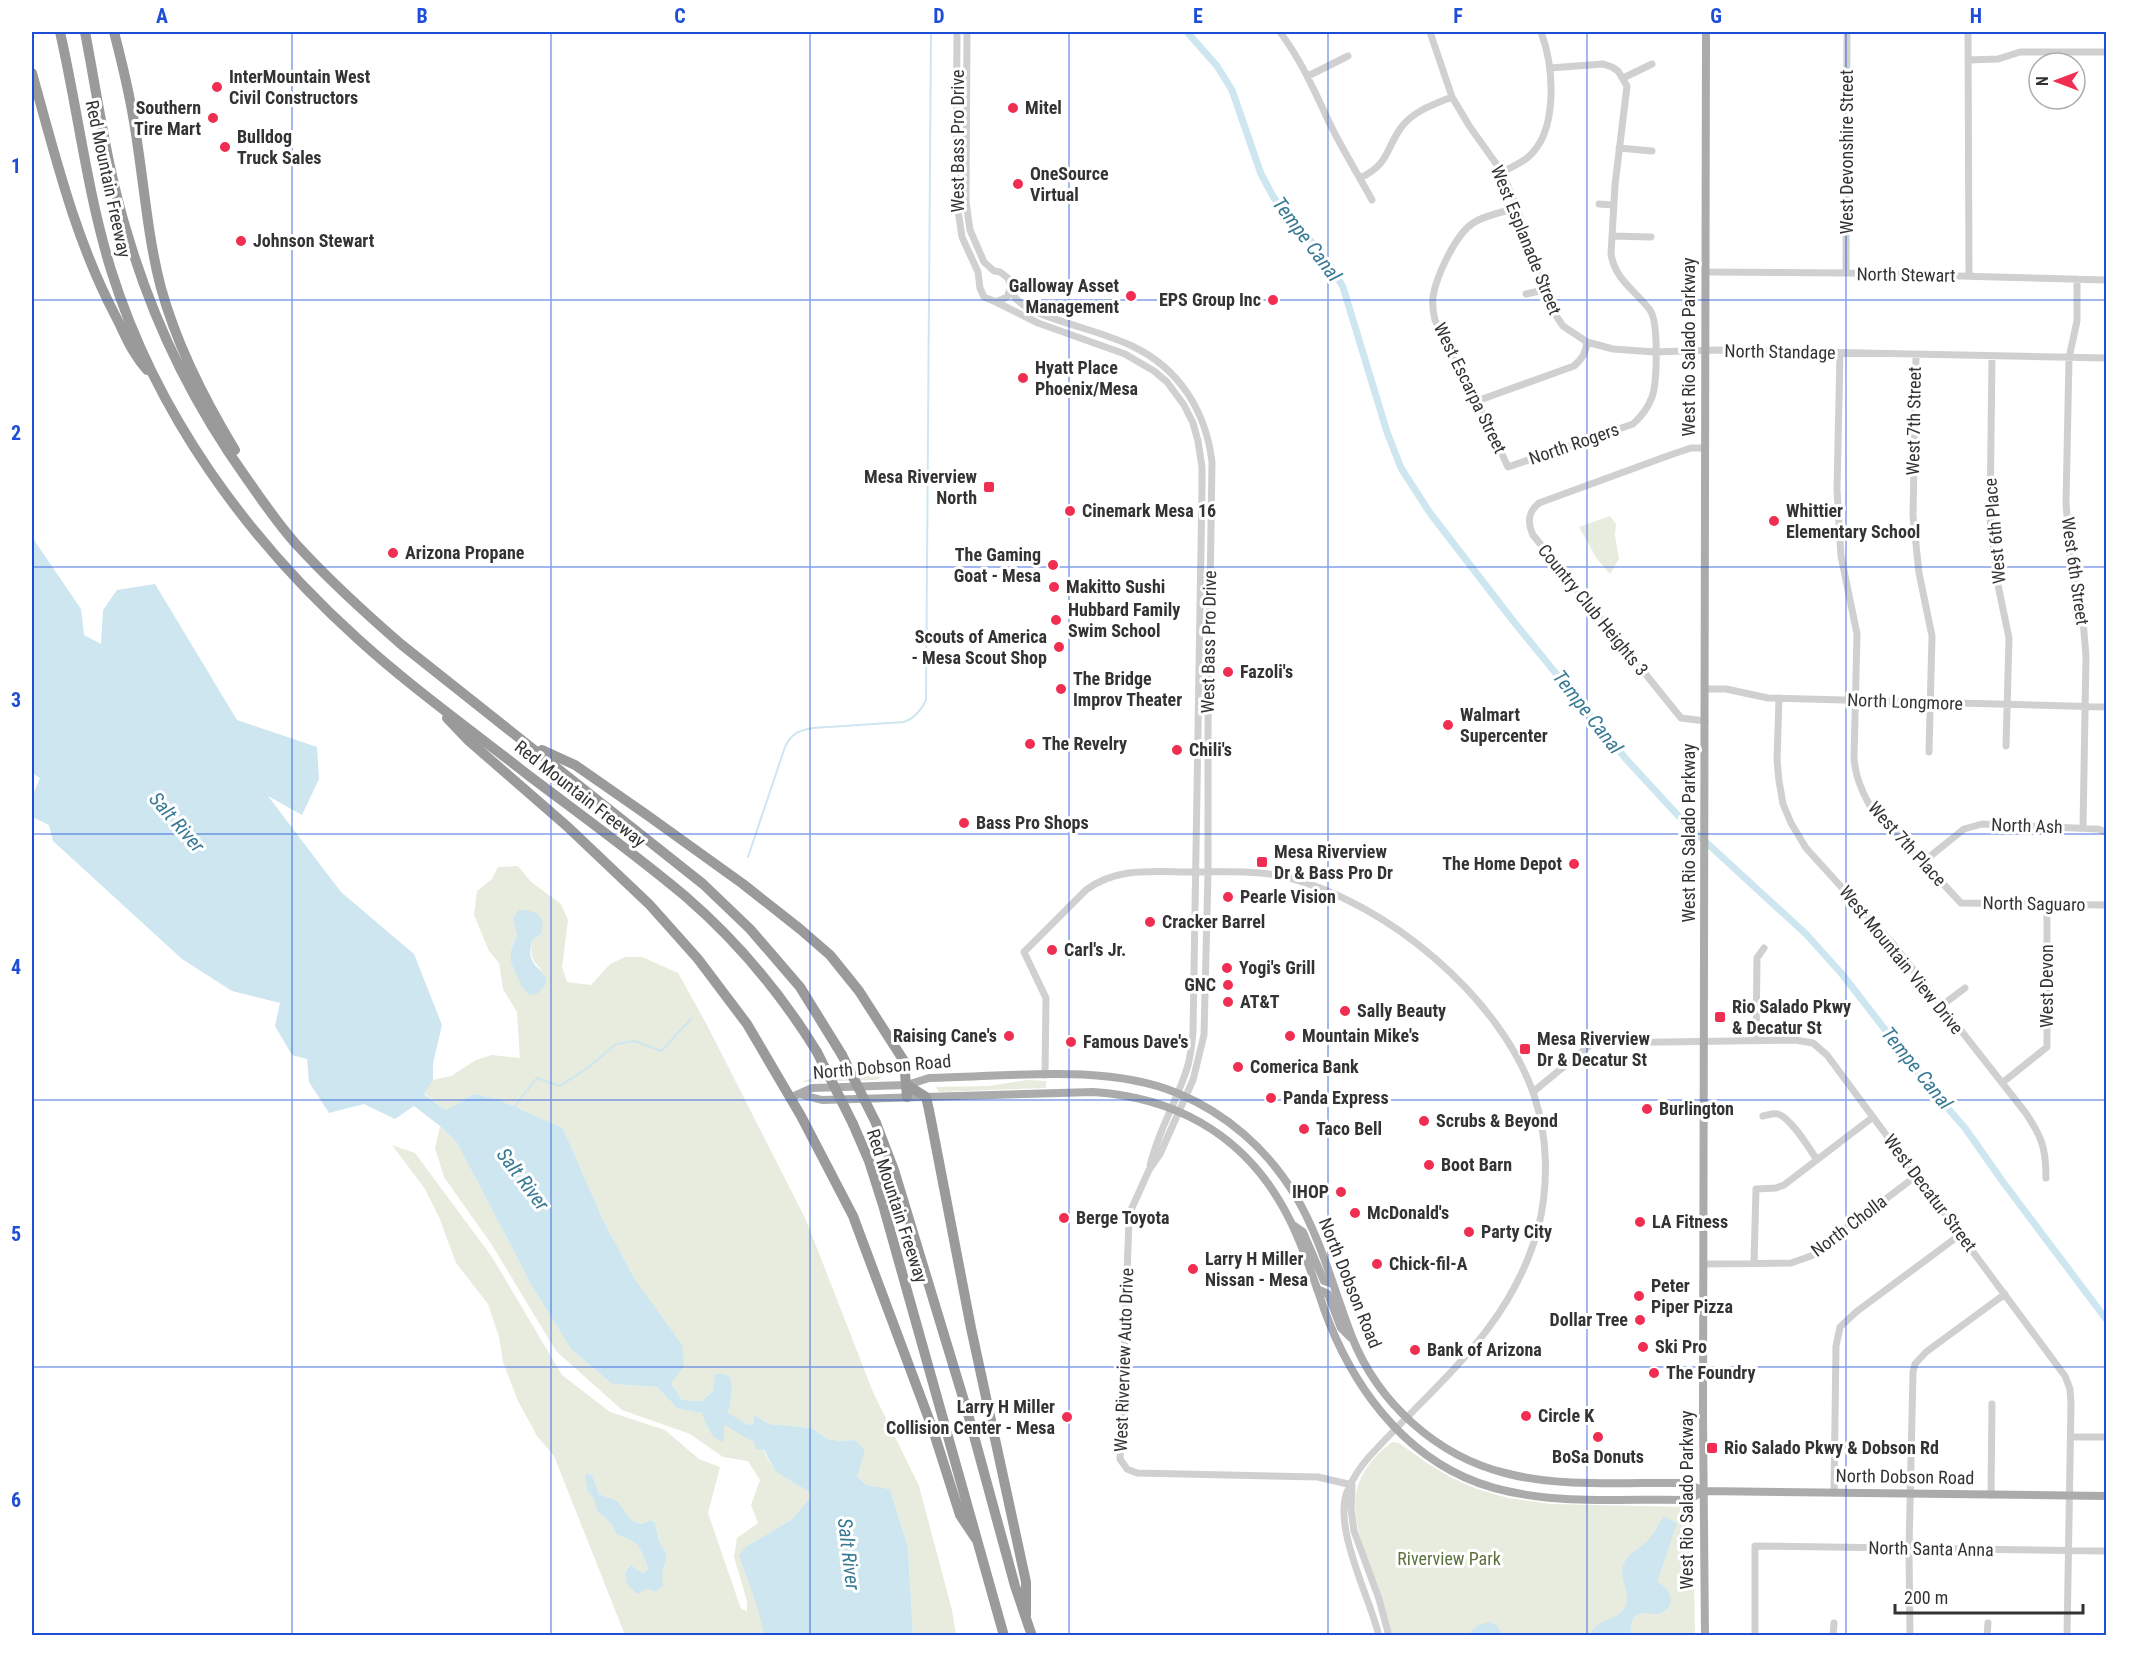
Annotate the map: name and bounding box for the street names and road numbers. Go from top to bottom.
street label: West Bass Pro Drive [947,70,968,212]
street label: West Devonshire Street [1836,70,1857,234]
street label: Red Mountain Freeway [82,98,136,260]
street label: West Esplanade Street [1487,162,1566,318]
street label: West Rio Salado Parkway [1678,257,1699,436]
street label: North Stewart [1856,263,1956,286]
street label: West Escarpa Street [1430,319,1511,457]
street label: North Standage [1724,340,1836,363]
street label: West 7th Street [1902,366,1925,476]
street label: North Rogers [1526,418,1622,469]
street label: West 6th Place [1979,477,2010,585]
street label: West 6th Street [2058,516,2093,626]
street label: Country Club Heights 3 [1534,540,1653,680]
street label: West Bass Pro Drive [1197,570,1220,714]
street label: North Longmore [1847,689,1963,714]
street label: Red Mountain Freeway [511,736,650,852]
street label: West Rio Salado Parkway [1678,743,1699,922]
street label: West 7th Place [1864,797,1951,890]
street label: North Ash [1991,814,2063,837]
street label: West Mountain View Drive [1835,881,1968,1038]
street label: North Saguaro [1982,892,2086,915]
street label: West Devon [2036,944,2057,1028]
street label: North Dobson Road [812,1050,952,1083]
street label: Red Mountain Freeway [863,1126,932,1286]
street label: West Decatur Street [1880,1130,1981,1255]
street label: North Cholla [1807,1190,1891,1261]
street label: North Dobson Road [1315,1215,1386,1351]
street label: West Riverview Auto Drive [1110,1268,1137,1452]
street label: West Rio Salado Parkway [1676,1410,1697,1589]
street label: North Dobson Road [1835,1465,1975,1488]
street label: North Santa Anna [1868,1537,1994,1560]

